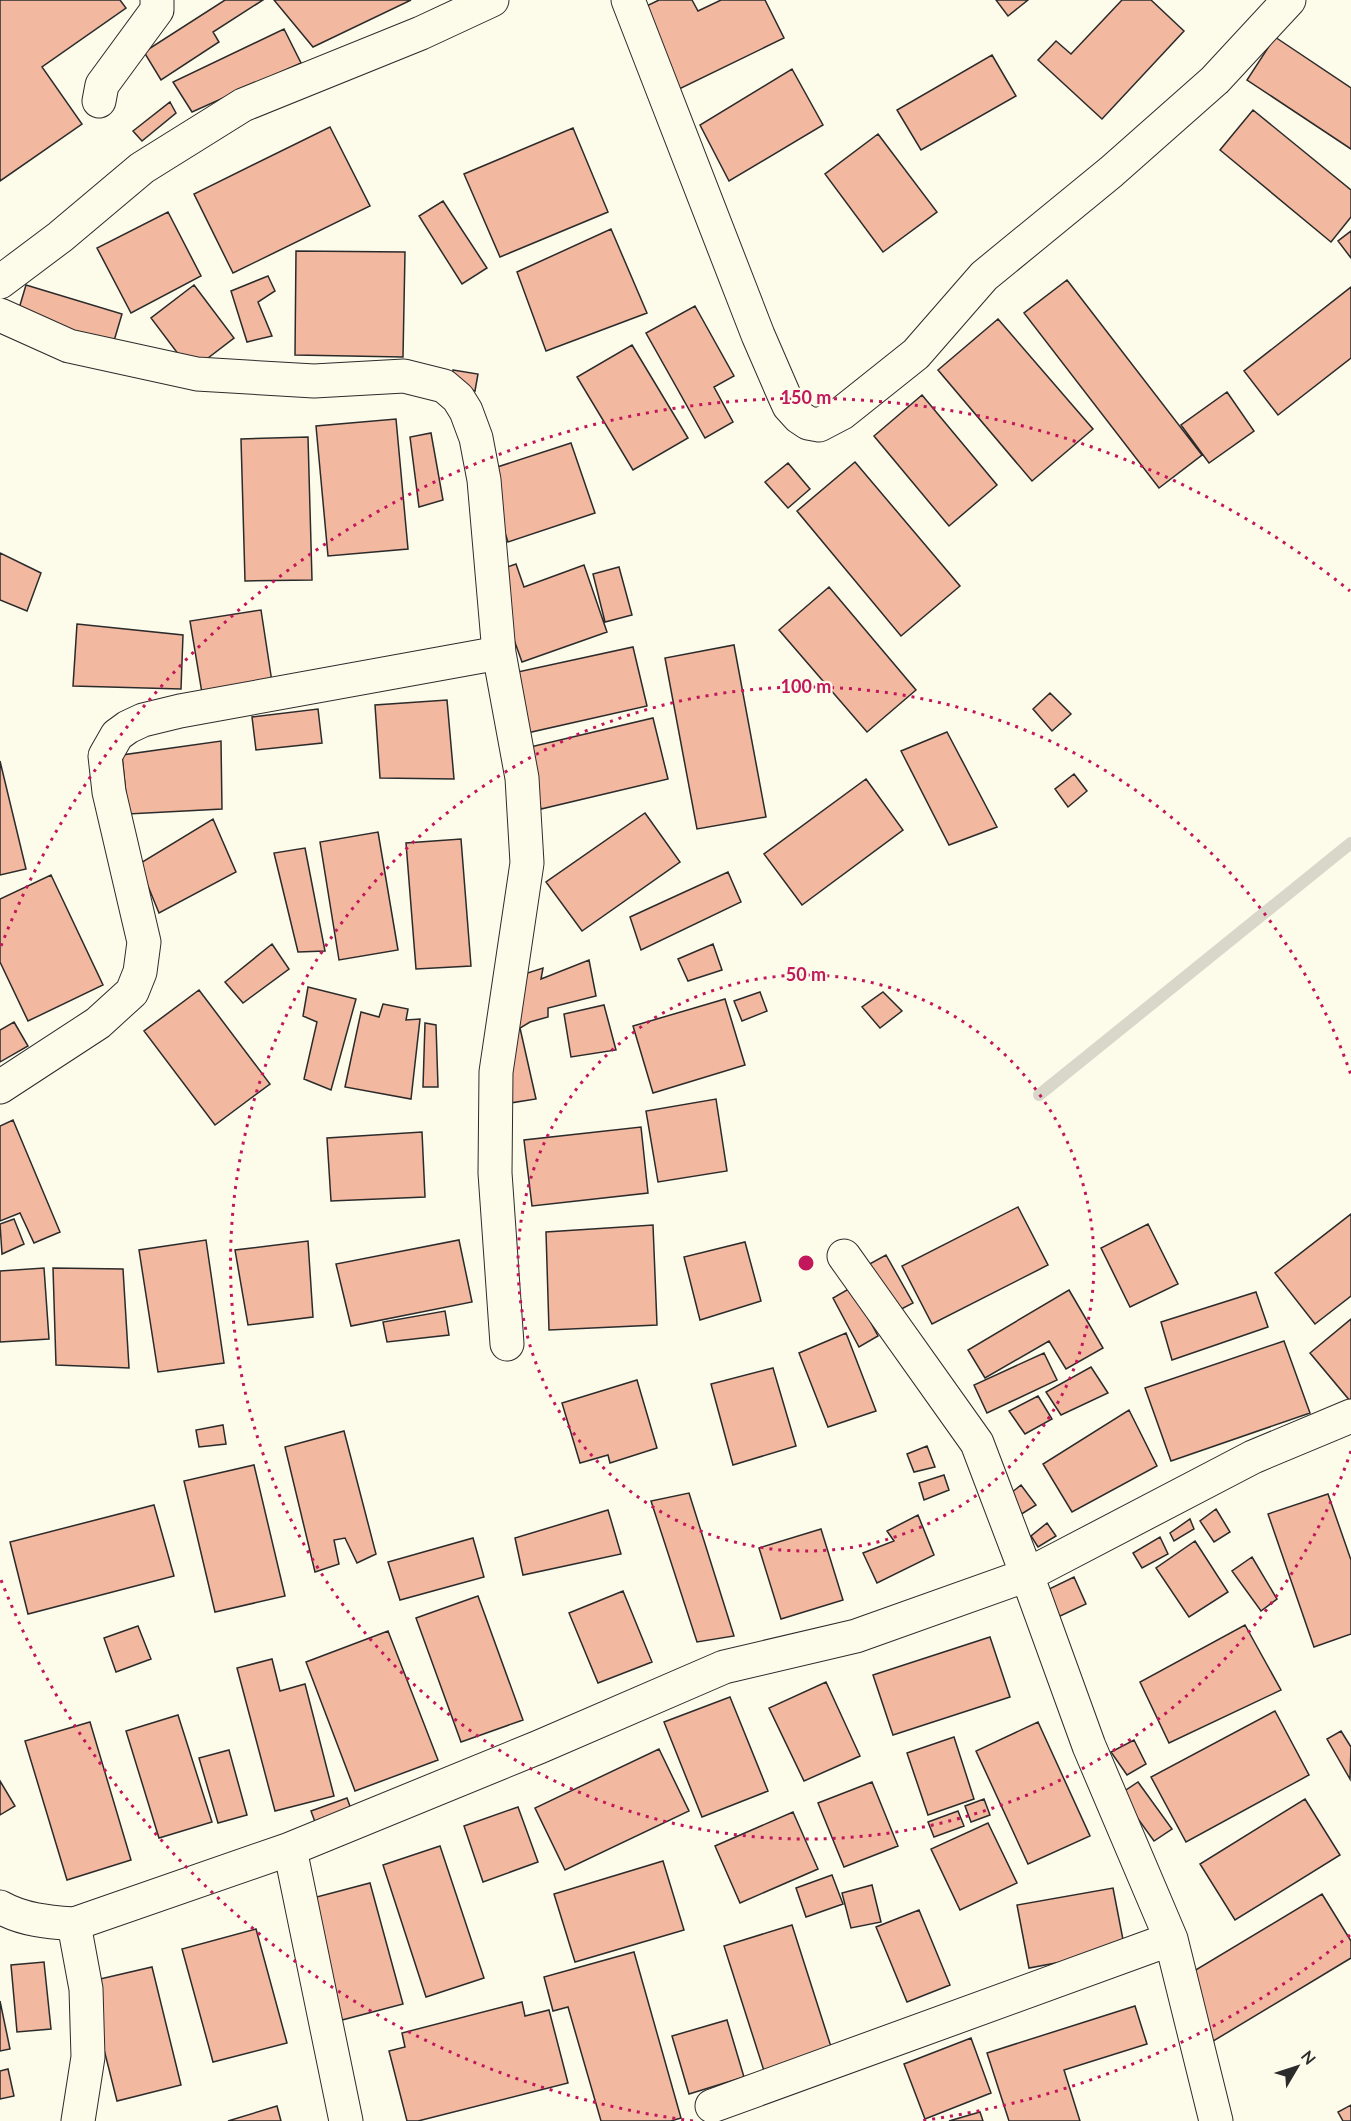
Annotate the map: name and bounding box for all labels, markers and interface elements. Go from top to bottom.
text: 150 m [781,386,831,408]
text: 100 m [781,675,831,697]
text: 50 m [786,963,826,985]
centre of rings [796,1253,816,1273]
north arrow [1267,2037,1327,2097]
text: N [1298,2046,1320,2068]

